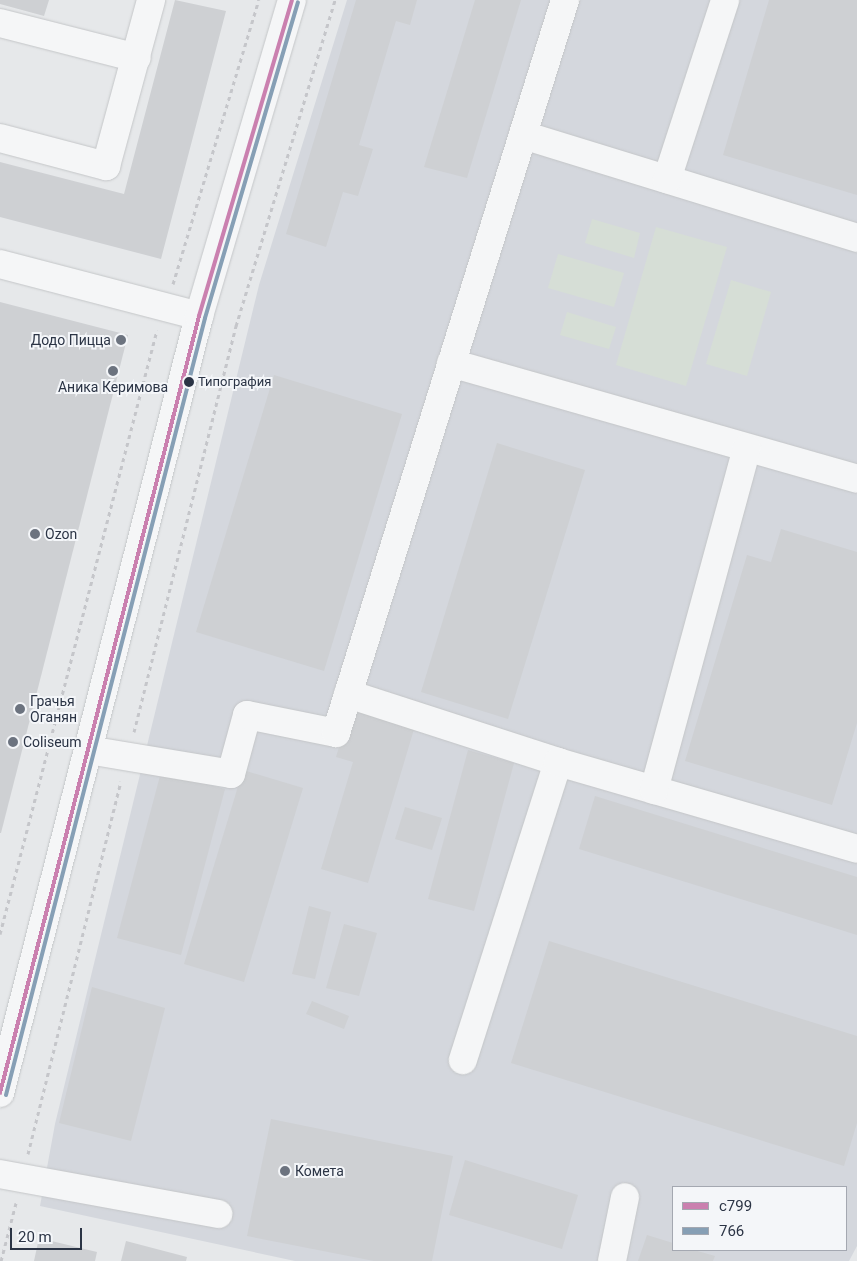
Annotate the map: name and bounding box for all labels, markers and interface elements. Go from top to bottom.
place label: Додо Пицца [31,332,111,348]
marker: Додо Пицца [115,334,127,346]
marker: Аника Керимова [107,365,119,377]
place label: Типография [198,374,271,390]
marker: Типография [184,377,194,387]
place label: Аника Керимова [58,379,168,395]
place label: Ozon [45,526,77,542]
marker: Ozon [29,528,41,540]
place label: Грачья Оганян [30,693,77,726]
marker: Грачья Оганян [14,703,26,715]
place label: Coliseum [23,734,82,750]
marker: Coliseum [7,736,19,748]
place label: Комета [295,1163,344,1179]
marker: Комета [279,1165,291,1177]
legend [672,1186,847,1251]
text: с799 [719,1197,752,1215]
scale bar [12,1218,85,1250]
text: 766 [719,1222,744,1240]
text: 20 m [18,1228,52,1246]

